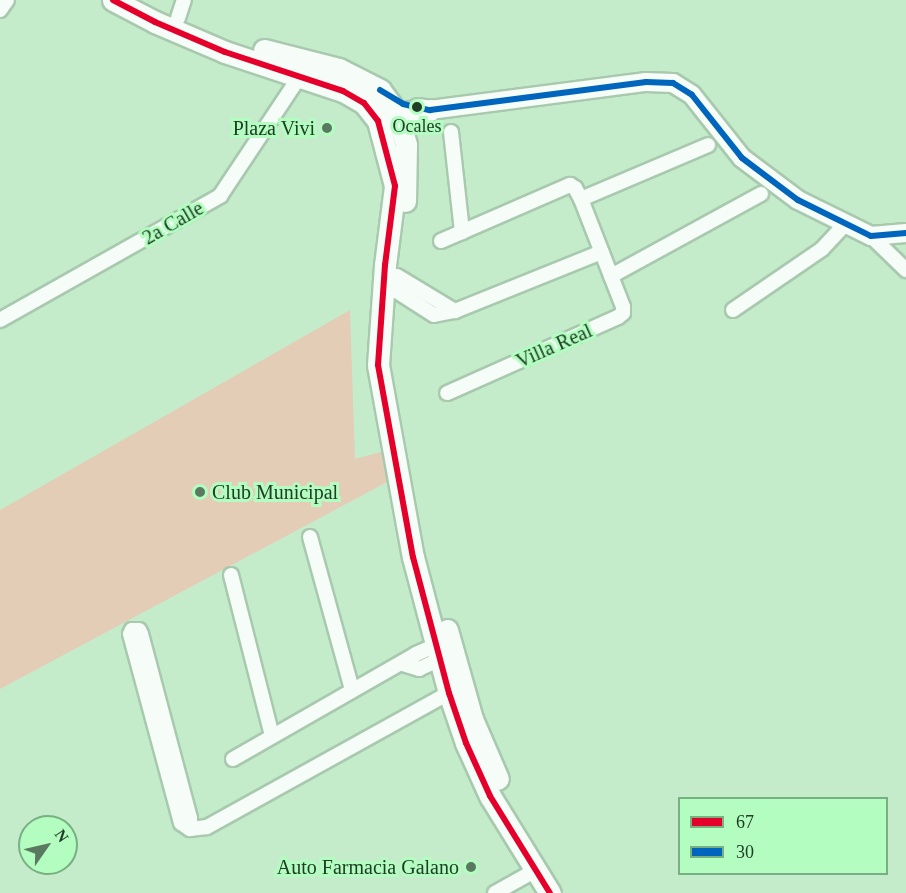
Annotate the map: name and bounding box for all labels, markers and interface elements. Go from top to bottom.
marker: Ocales [411,101,423,113]
place label: Ocales [393,115,441,137]
place label: Plaza Vivi [232,116,315,140]
marker: Plaza Vivi [320,121,334,135]
street label: 2a Calle [138,196,208,250]
street label: Villa Real [512,319,596,373]
place label: Club Municipal [212,480,338,504]
marker: Club Municipal [193,485,207,499]
legend [678,797,888,875]
text: 67 [736,812,754,832]
north arrow [18,815,78,875]
text: N [51,826,72,845]
text: 30 [736,842,754,862]
place label: Auto Farmacia Galano [277,855,459,879]
marker: Auto Farmacia Galano [464,860,478,874]

